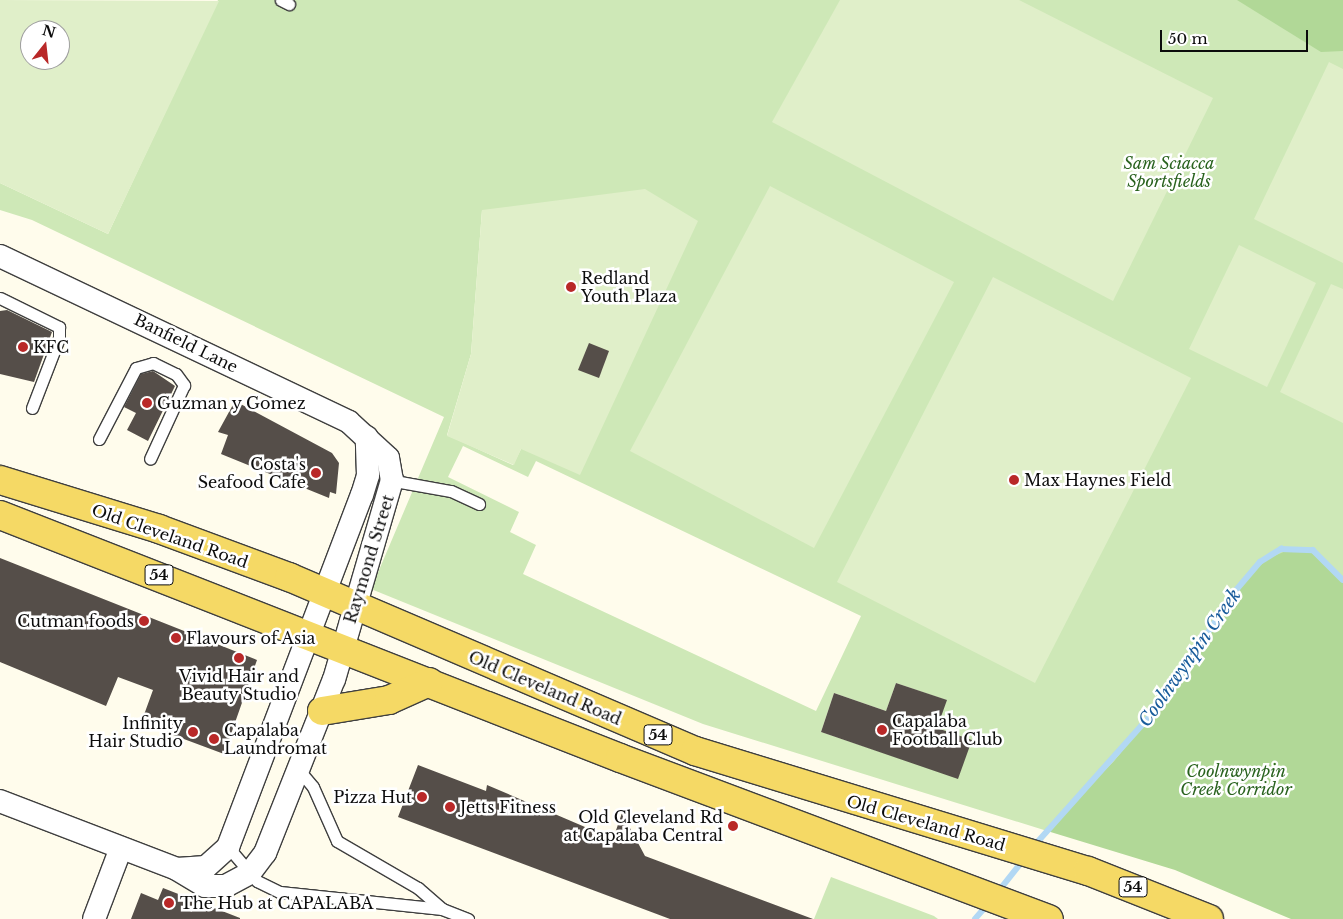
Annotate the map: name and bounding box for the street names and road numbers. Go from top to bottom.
street label: Banfield Lane [131,310,241,376]
street label: Raymond Street [340,492,398,626]
street label: Old Cleveland Road [89,500,251,572]
road number: 54 [144,562,174,588]
street label: Old Cleveland Road [466,647,624,729]
road number: 54 [643,722,673,748]
street label: Old Cleveland Road [844,791,1008,855]
road number: 54 [1118,874,1148,900]

